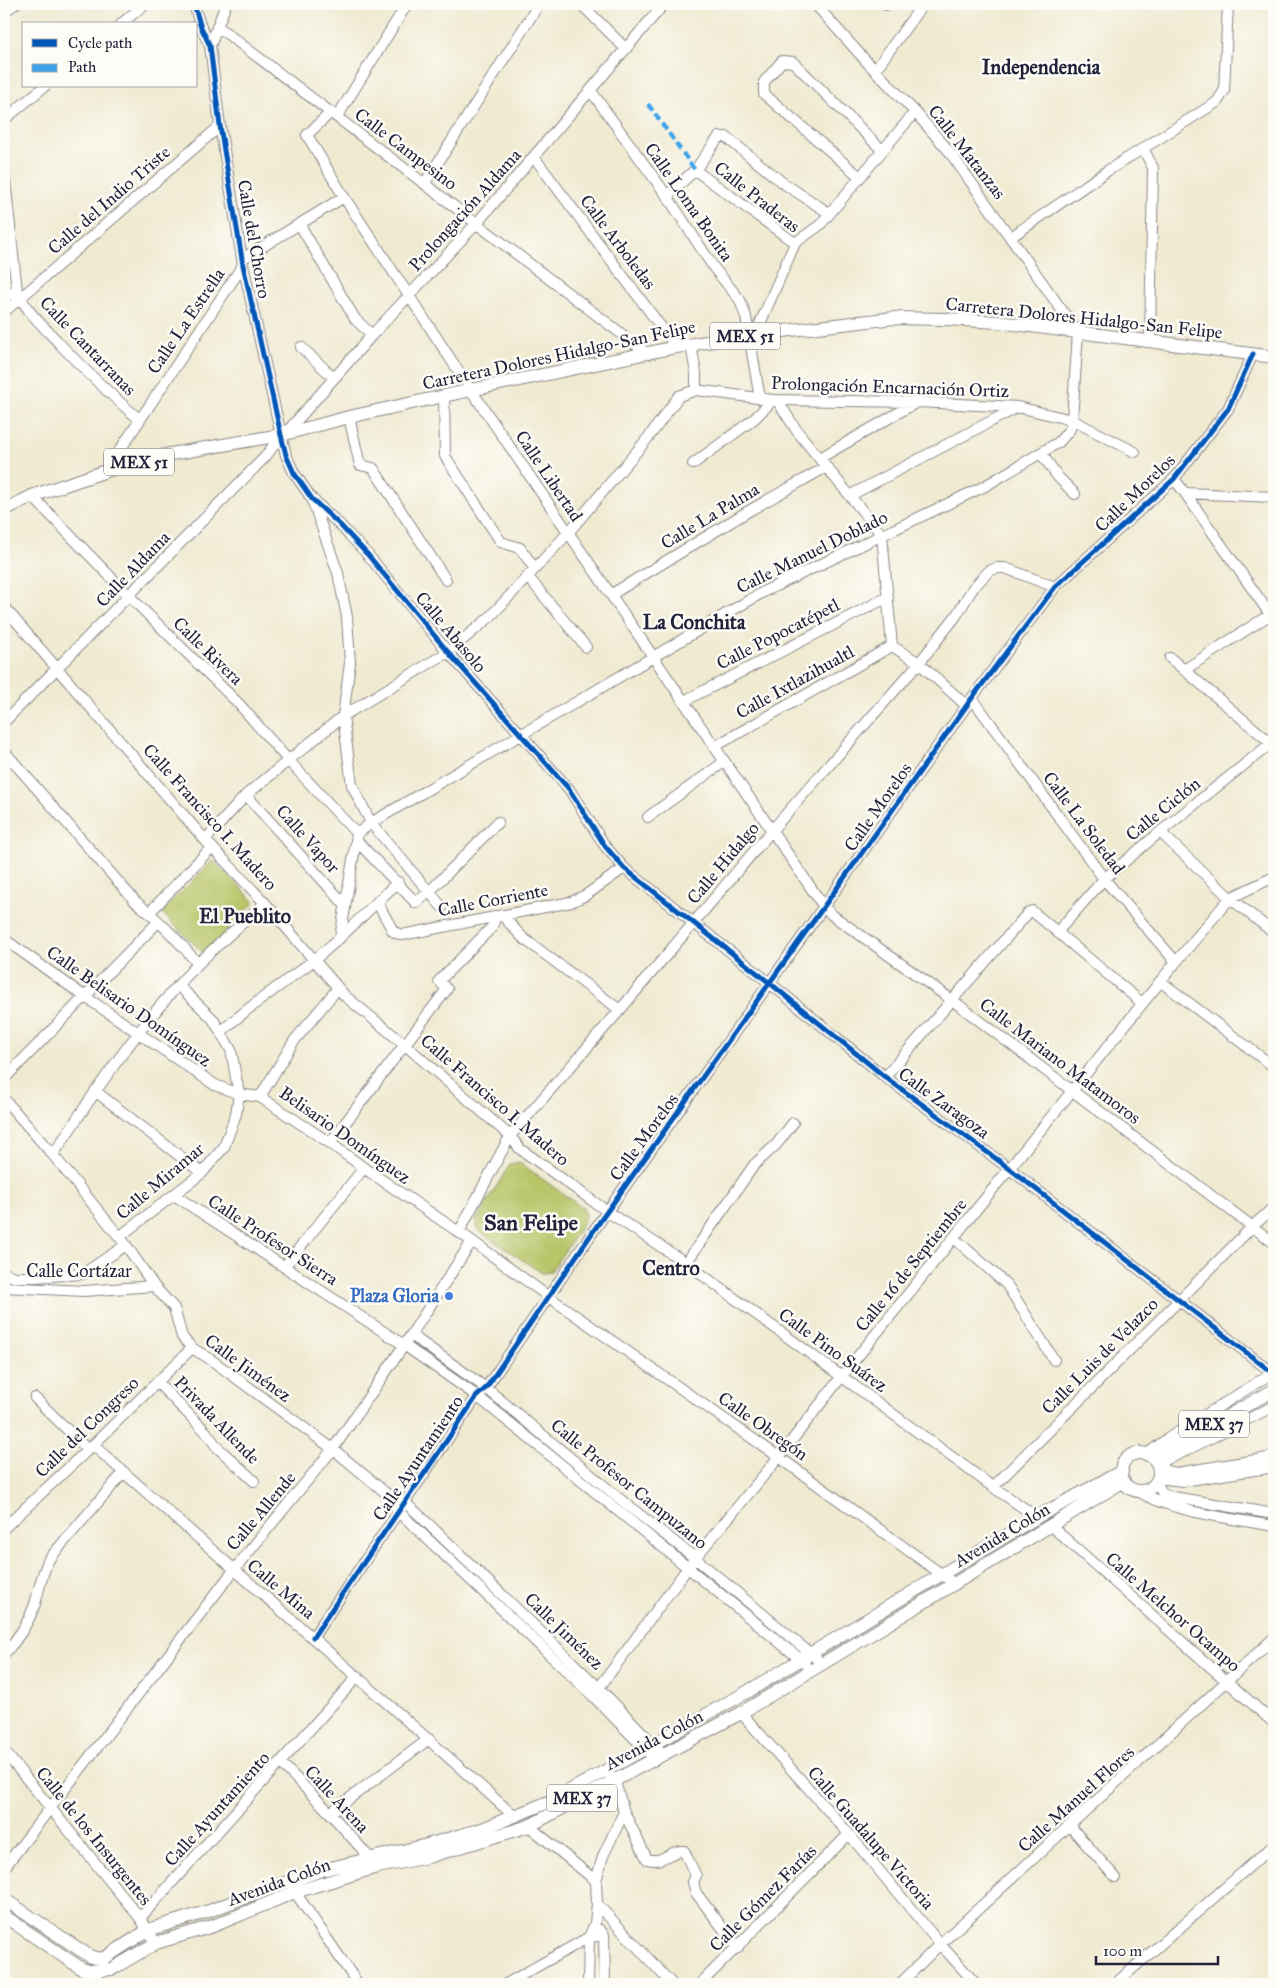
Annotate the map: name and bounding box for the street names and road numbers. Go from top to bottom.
street label: Calle Matanzas [923,101,1011,203]
street label: Calle Campesino [350,103,462,195]
street label: Calle Loma Bonita [640,138,738,266]
street label: Calle del Indio Triste [43,141,175,259]
street label: Prolongación Aldama [404,144,527,276]
street label: Calle Praderas [710,157,804,237]
street label: Calle del Chorro [233,178,275,300]
street label: Calle Arboledas [575,190,661,294]
street label: Calle La Estrella [142,264,230,378]
street label: Calle Cantarranas [35,292,141,400]
street label: Carretera Dolores Hidalgo-San Felipe [944,293,1224,344]
street label: Carretera Dolores Hidalgo-San Felipe [421,315,698,396]
road number: MEX 51 [710,322,780,350]
street label: Prolongación Encarnación Ortiz [770,372,1009,403]
street label: Calle Libertad [510,426,588,526]
road number: MEX 51 [104,448,174,476]
street label: Calle Morelos [1090,449,1180,537]
street label: Calle La Palma [657,478,764,554]
street label: Calle Manuel Doblado [733,506,891,598]
street label: Calle Aldama [91,526,175,612]
street label: Calle Abasolo [411,587,491,677]
street label: Calle Popocatépetl [713,593,843,674]
street label: Calle Rivera [168,612,248,690]
street label: Calle Ixtlazihualtl [732,640,858,724]
street label: Calle Francisco I. Madero [138,739,282,895]
street label: Calle Morelos [839,758,917,856]
street label: Calle La Soledad [1038,767,1130,879]
street label: Calle Ciclón [1121,772,1205,846]
street label: Calle Vapor [272,800,345,878]
street label: Calle Hidalgo [682,817,764,909]
street label: Calle Corriente [436,879,550,921]
street label: Calle Belisario Domínguez [42,941,216,1072]
street label: Calle Mariano Matamoros [975,993,1145,1129]
street label: Calle Francisco I. Madero [416,1029,574,1171]
street label: Calle Zaragoza [893,1062,994,1145]
street label: Belisario Domínguez [275,1081,415,1189]
street label: Calle Morelos [605,1089,683,1185]
street label: Calle Miramar [111,1138,209,1224]
street label: Calle Profesor Sierra [204,1190,342,1290]
street label: Calle 16 de Septiembre [851,1194,971,1336]
street label: Calle Cortázar [26,1260,132,1282]
street label: Calle Luis de Velazco [1037,1293,1163,1419]
street label: Calle Pino Suárez [774,1303,892,1397]
street label: Calle Jiménez [200,1329,295,1407]
street label: Privada Allende [169,1371,265,1469]
street label: Calle del Congreso [31,1372,144,1483]
street label: Calle Obregón [713,1387,812,1466]
street label: Calle Ayuntamiento [368,1391,468,1525]
road number: MEX 37 [1179,1410,1249,1438]
street label: Calle Profesor Campuzano [546,1414,712,1554]
street label: Calle Allende [222,1467,300,1555]
street label: Avenida Colón [949,1498,1054,1573]
street label: Calle Melchor Ocampo [1101,1548,1245,1676]
street label: Calle Mina [243,1554,320,1624]
street label: Calle Jiménez [519,1588,608,1675]
street label: Avenida Colón [600,1705,707,1775]
street label: Calle Manuel Flores [1013,1741,1139,1857]
street label: Calle Ayuntamiento [160,1747,274,1871]
street label: Calle Arena [300,1761,374,1838]
street label: Calle de los Insurgentes [31,1762,157,1910]
street label: Calle Guadalupe Victoria [803,1762,939,1914]
road number: MEX 37 [547,1785,617,1812]
street label: Calle Gómez Farías [705,1840,821,1956]
street label: Avenida Colón [224,1853,334,1911]

